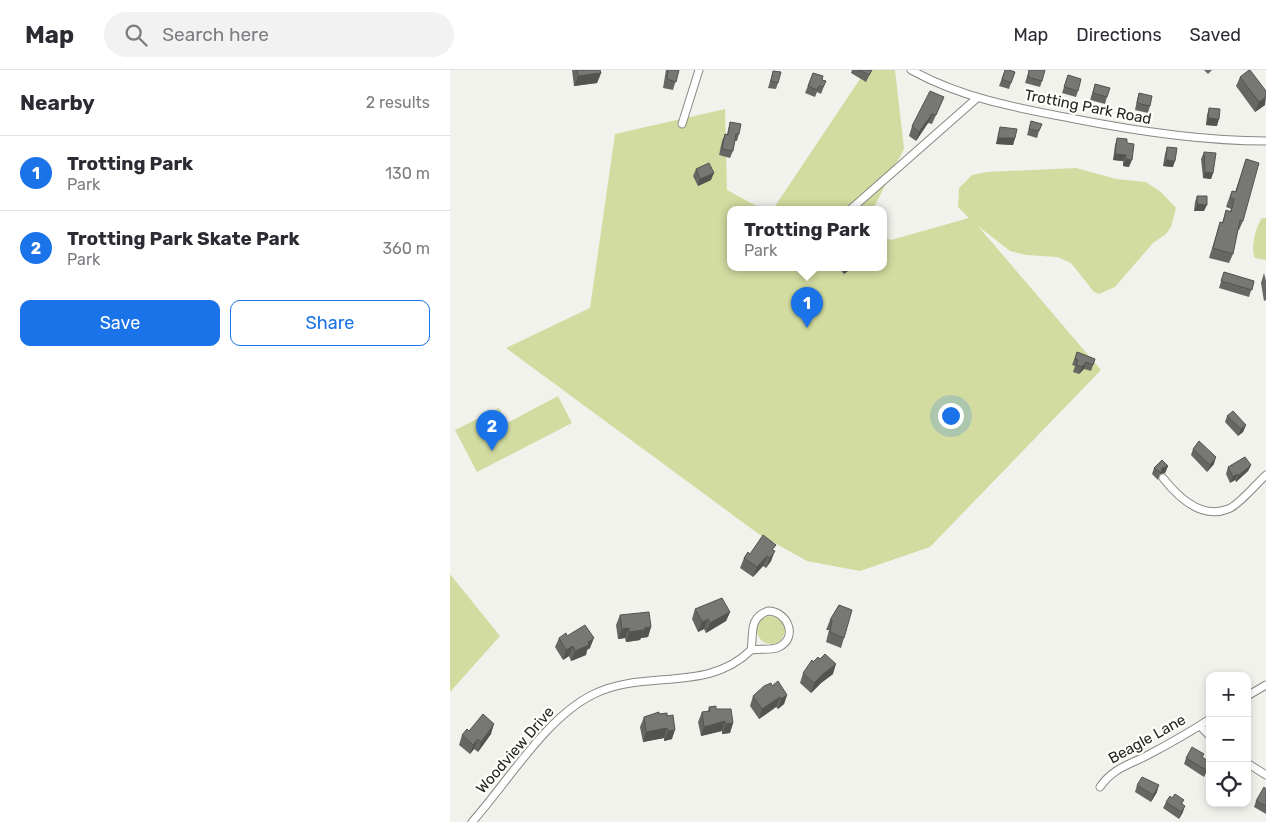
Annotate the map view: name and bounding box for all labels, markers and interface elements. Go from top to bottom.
search box [104,12,454,57]
text: Map [25,21,74,49]
icon: search [122,21,150,49]
text: Search here [162,23,269,46]
text: Map [1013,24,1048,46]
text: Directions [1076,24,1162,46]
text: Saved [1190,24,1241,46]
street label: Trotting Park Road [1023,86,1153,128]
text: Nearby [20,90,95,115]
text: 2 results [366,93,430,112]
text: Trotting Park [67,152,193,175]
text: 1 [32,164,40,183]
text: 130 m [385,164,430,183]
text: Park [67,175,100,194]
popup [727,206,887,271]
text: Trotting Park [744,218,870,241]
text: Trotting Park Skate Park [67,227,300,250]
text: 2 [31,239,41,258]
text: 360 m [382,239,430,258]
text: Park [744,241,777,260]
text: Park [67,250,100,269]
pin: 1 [791,287,823,328]
button: Save [20,300,220,346]
button: Share [230,300,430,346]
your location [938,403,964,429]
pin: 2 [476,410,508,451]
map controls [1206,672,1251,807]
button: + [1206,672,1251,717]
street label: Woodview Drive [472,703,558,797]
street label: Beagle Lane [1105,710,1189,768]
button: − [1206,717,1251,762]
button: locate [1206,762,1251,807]

